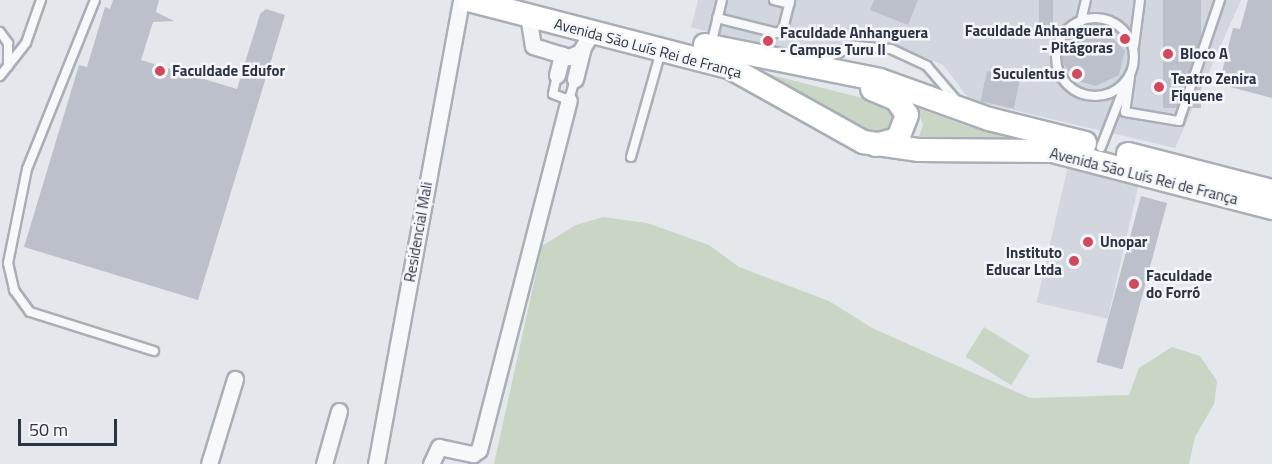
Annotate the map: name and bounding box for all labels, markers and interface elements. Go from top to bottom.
street label: Avenida São Luís Rei de França [552,14,744,82]
place label: Faculdade Anhanguera - Pitágoras [965,21,1113,56]
place label: Faculdade Anhanguera - Campus Turu II [780,23,928,58]
marker: Faculdade Anhanguera - Pitágoras [1118,32,1132,46]
marker: Faculdade Anhanguera - Campus Turu II [761,34,775,48]
place label: Bloco A [1180,45,1228,63]
marker: Bloco A [1161,47,1175,61]
place label: Faculdade Edufor [172,62,285,80]
marker: Faculdade Edufor [153,64,167,78]
place label: Suculentus [993,65,1065,83]
marker: Suculentus [1070,67,1084,81]
place label: Teatro Zenira Fiquene [1171,69,1256,104]
marker: Teatro Zenira Fiquene [1152,80,1166,94]
street label: Avenida São Luís Rei de França [1048,144,1240,208]
street label: Residencial Mali [400,180,436,284]
place label: Unopar [1100,233,1147,251]
marker: Unopar [1081,235,1095,249]
place label: Instituto Educar Ltda [986,243,1062,278]
marker: Instituto Educar Ltda [1067,254,1081,268]
place label: Faculdade do Forró [1146,266,1212,301]
marker: Faculdade do Forró [1127,277,1141,291]
scale bar [21,407,120,445]
text: 50 m [29,416,68,443]

